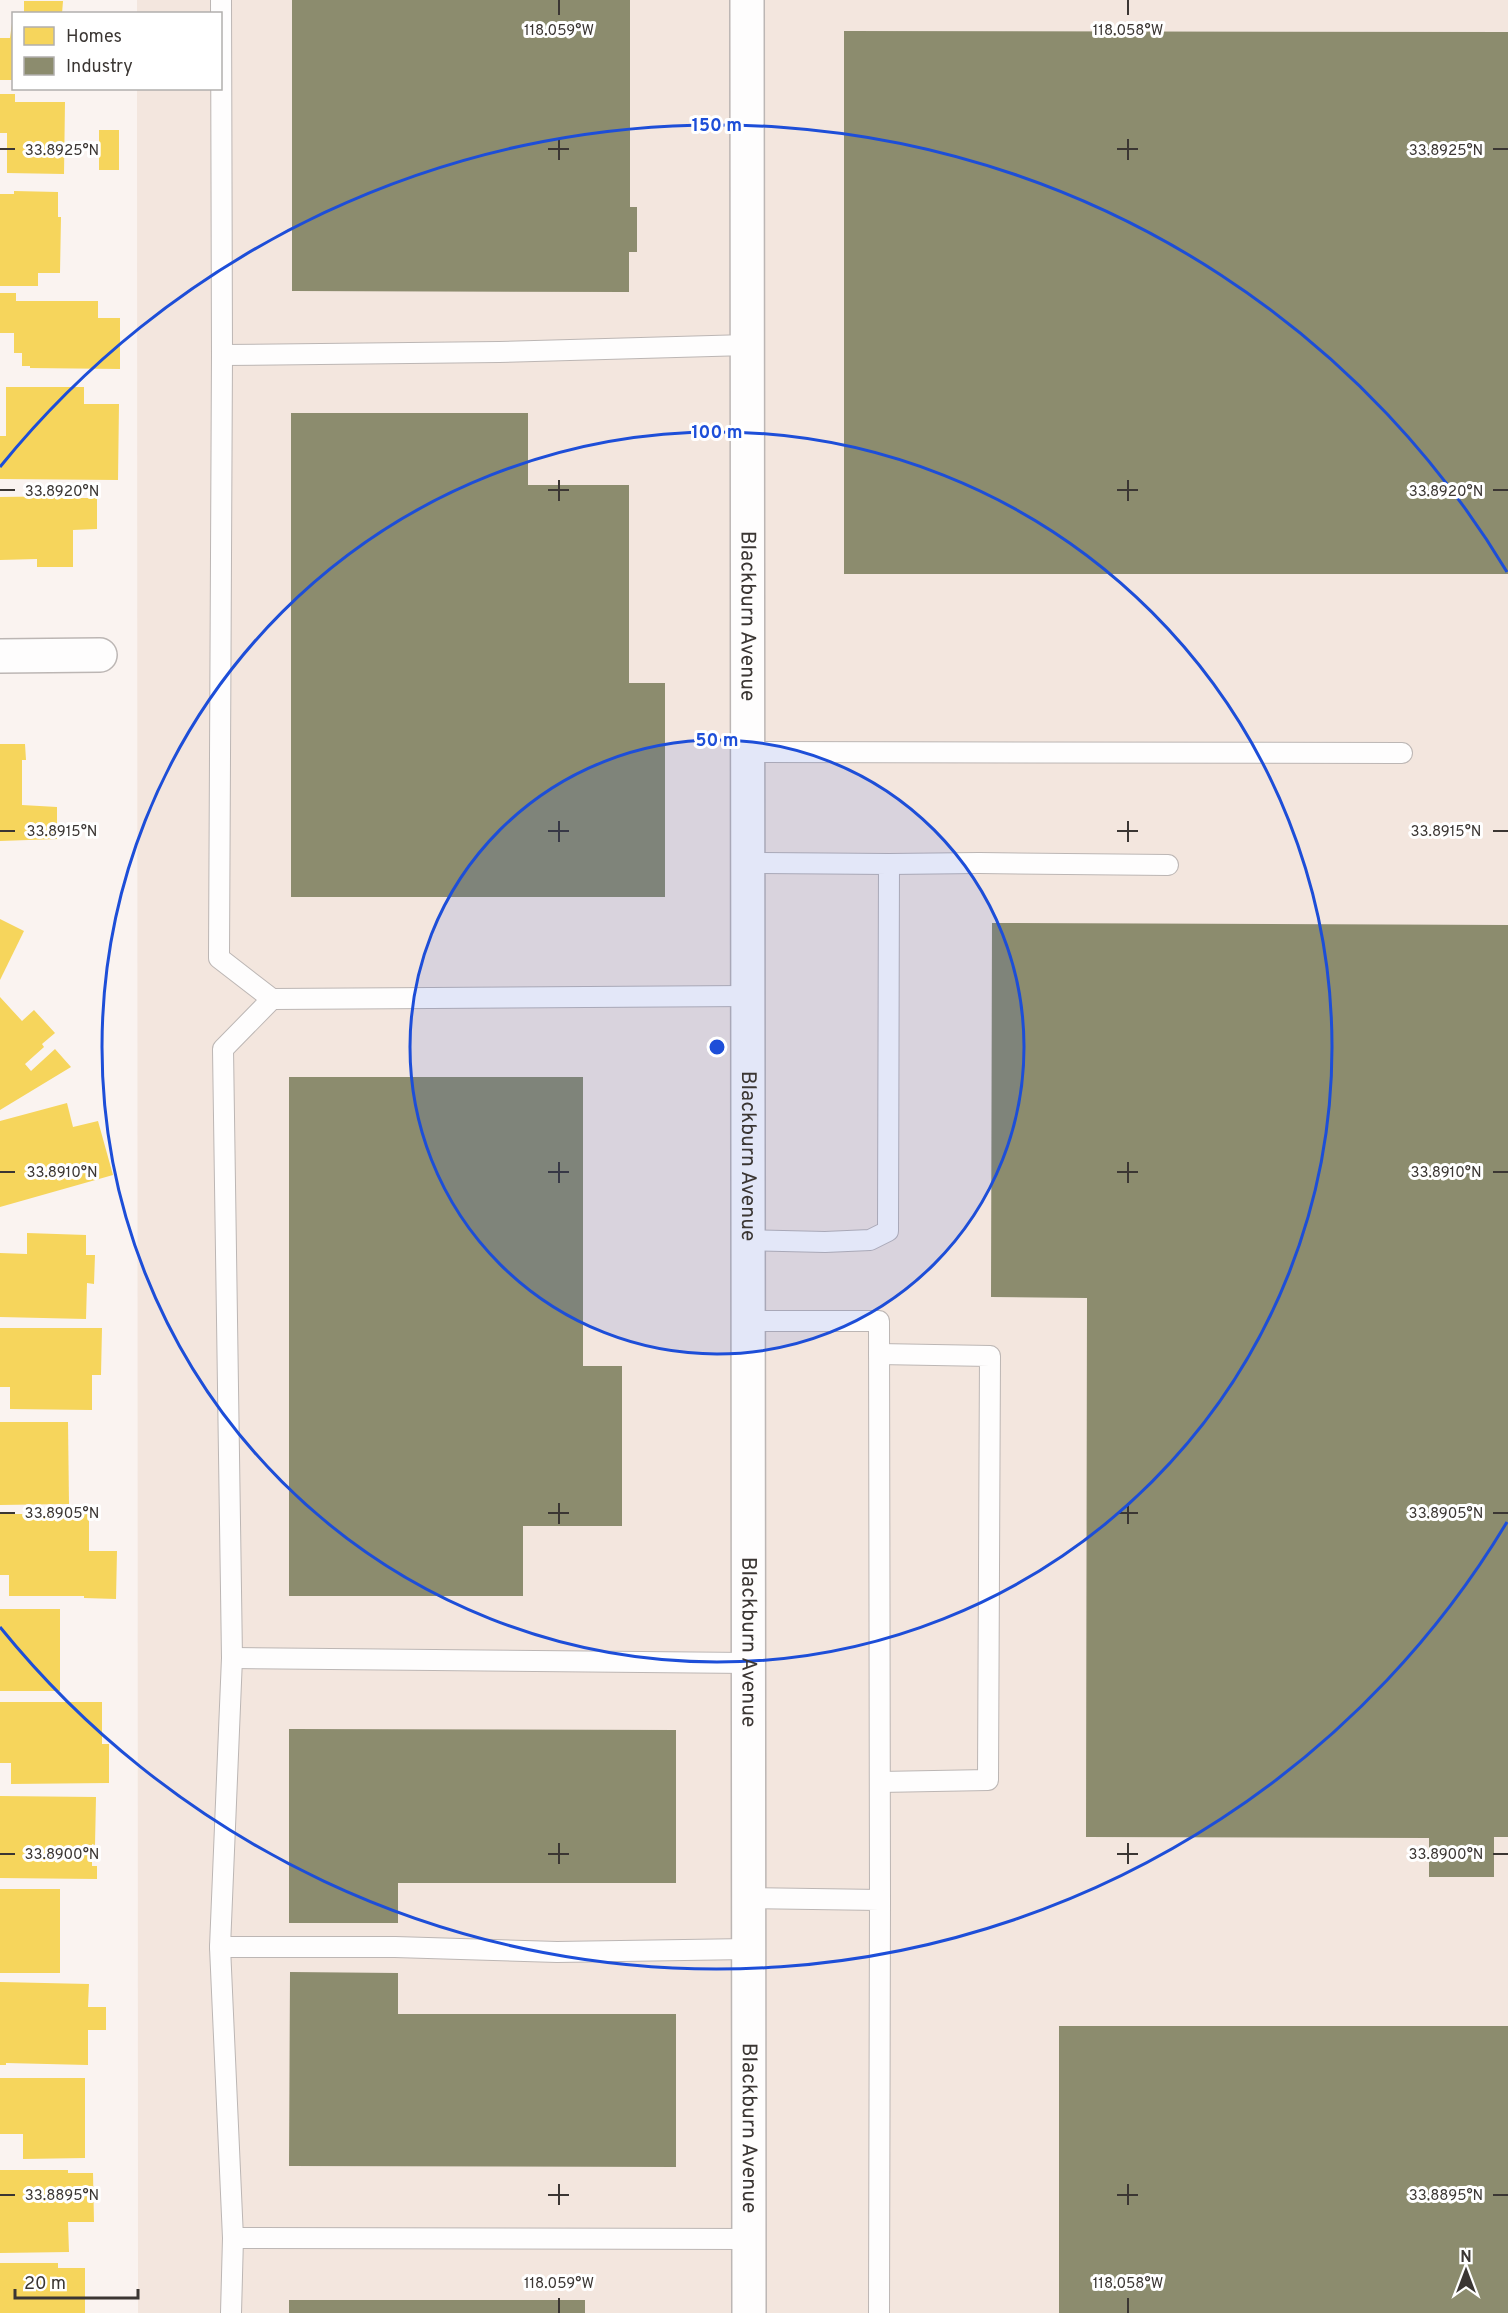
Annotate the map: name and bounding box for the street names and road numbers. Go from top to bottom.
street label: Blackburn Avenue [734,531,761,701]
street label: Blackburn Avenue [734,1071,762,1241]
street label: Blackburn Avenue [735,1557,762,1727]
street label: Blackburn Avenue [735,2043,762,2213]

